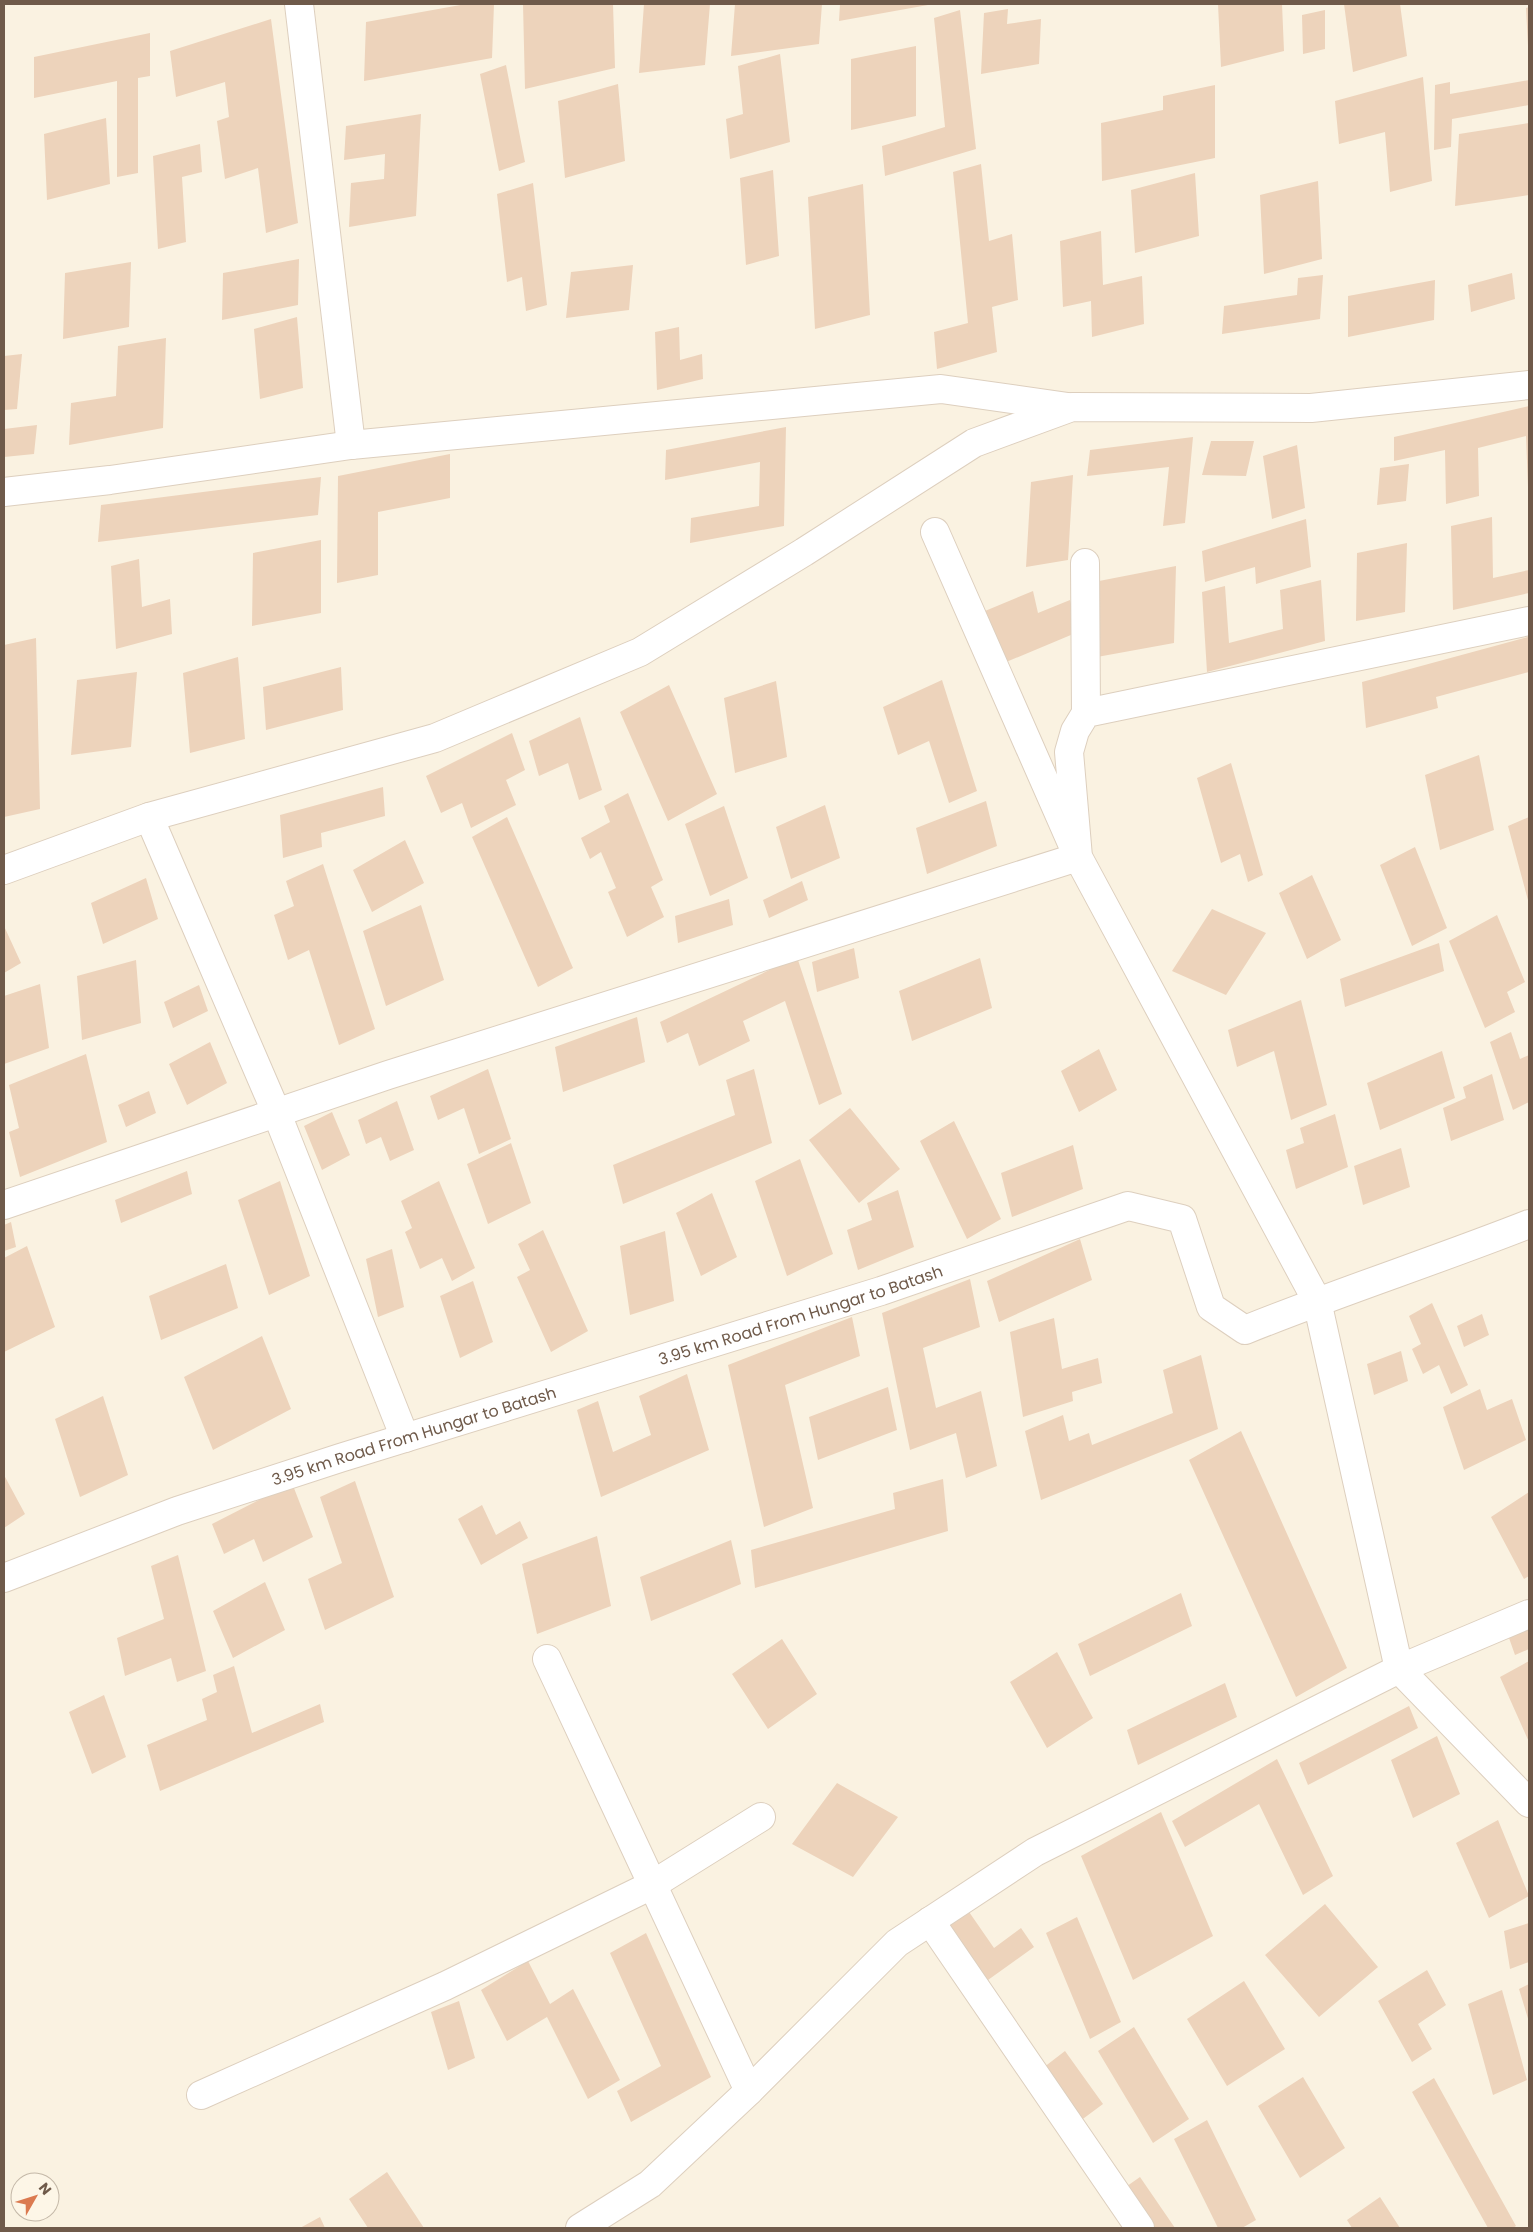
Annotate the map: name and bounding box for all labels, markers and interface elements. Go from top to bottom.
street label: 3.95 km Road From Hungar to Batash [655,1259,946,1371]
street label: 3.95 km Road From Hungar to Batash [269,1380,559,1491]
north arrow [10,2172,60,2222]
text: N [34,2178,56,2199]

